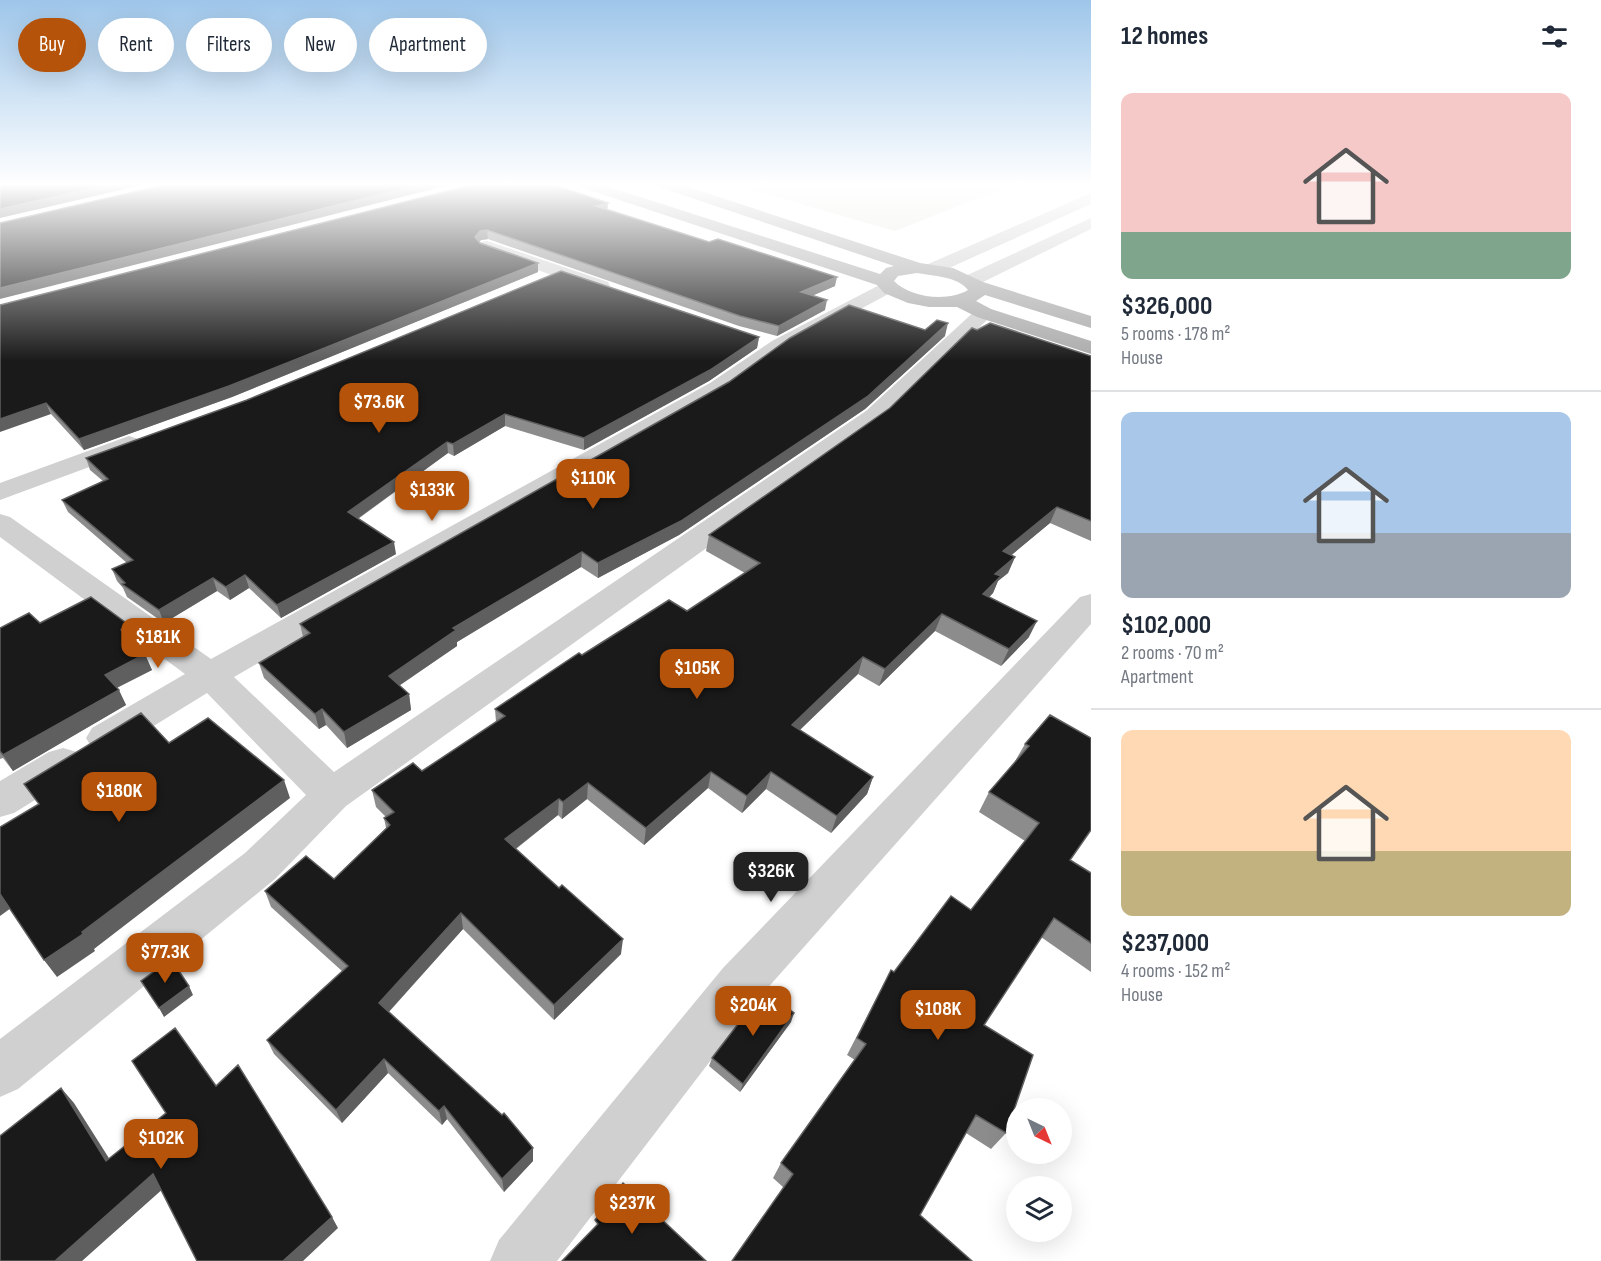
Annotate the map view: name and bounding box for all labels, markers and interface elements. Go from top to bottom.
chip: Buy [18,18,86,72]
chip: Rent [98,18,174,72]
chip: Filters [186,18,272,72]
chip: New [284,18,357,72]
chip: Apartment [369,18,487,72]
icon: filters [1538,20,1571,53]
text: 12 homes [1121,21,1208,52]
icon: home [1292,132,1400,240]
text: $326,000 [1121,291,1212,322]
text: 5 rooms · 178 m² [1121,322,1230,346]
text: House [1121,346,1163,370]
pin: $73.6K [330,383,428,434]
text: $73.6K [353,390,405,414]
icon: home [1292,451,1400,559]
pin: $110K [551,459,635,510]
text: $110K [570,466,616,490]
pin: $133K [390,471,474,522]
text: $133K [409,478,455,502]
text: $102,000 [1121,610,1211,641]
pin: $181K [116,618,200,669]
text: $181K [135,625,181,649]
text: 2 rooms · 70 m² [1121,641,1224,665]
pin: $105K [655,649,739,700]
text: $105K [674,656,720,680]
text: Apartment [1121,665,1194,689]
icon: home [1292,769,1400,877]
pin: $180K [77,772,161,823]
text: $180K [96,779,142,803]
pin: $326K [729,852,813,903]
text: $326K [747,859,795,883]
text: $237,000 [1121,928,1209,959]
pin: $77.3K [116,933,214,984]
text: $77.3K [140,940,190,964]
text: 4 rooms · 152 m² [1121,959,1230,983]
text: House [1121,983,1163,1007]
pin: $204K [711,986,795,1037]
pin: $108K [896,990,980,1041]
text: $204K [729,993,777,1017]
text: $108K [915,997,961,1021]
north arrow [1006,1098,1072,1164]
map controls [1006,1098,1072,1242]
pin: $102K [119,1119,203,1170]
text: $102K [138,1126,184,1150]
button: layers [1006,1176,1072,1242]
pin: $237K [590,1184,674,1235]
text: $237K [609,1191,655,1215]

